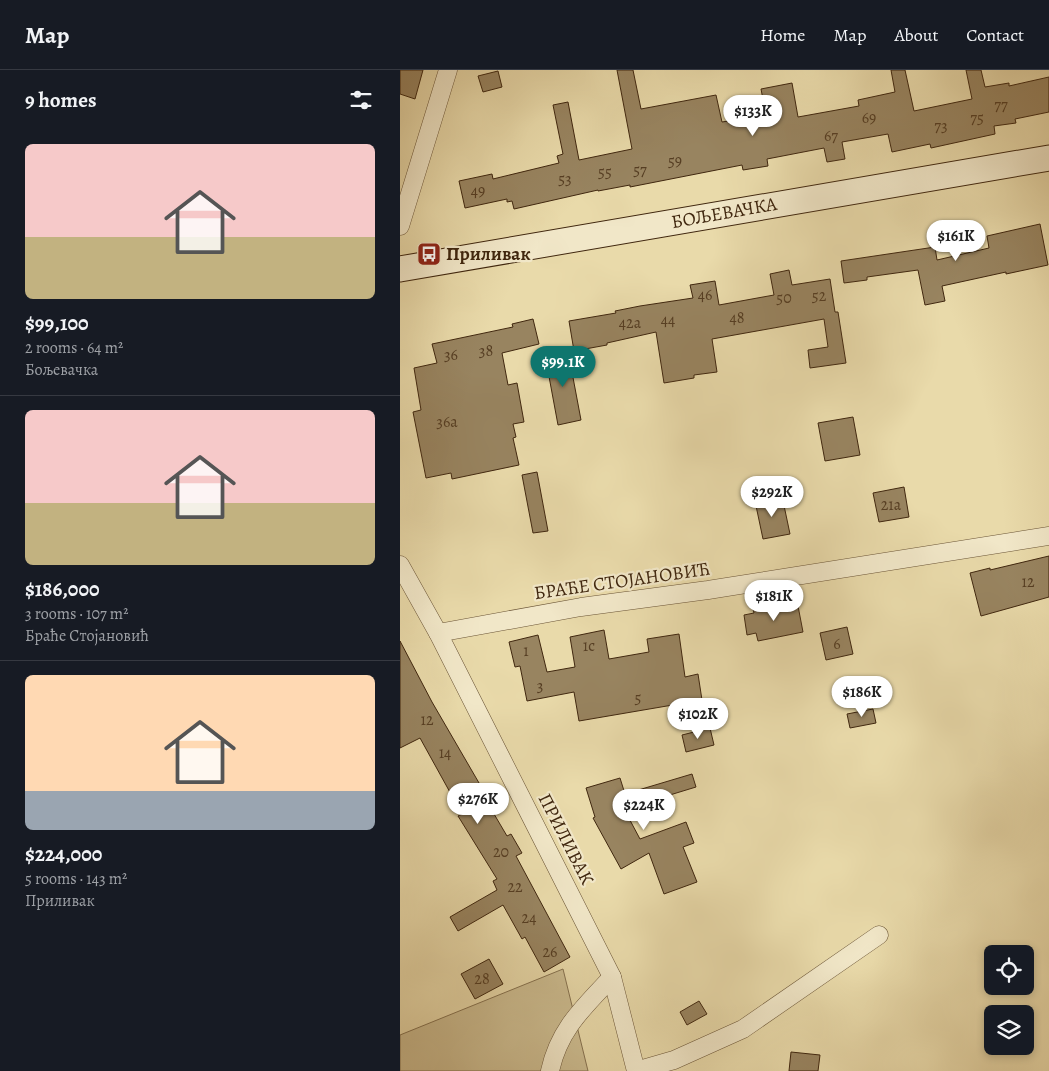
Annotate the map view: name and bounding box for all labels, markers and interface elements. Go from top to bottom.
text: Map [25,19,69,51]
text: Home [760,23,805,47]
text: Map [833,23,866,47]
text: About [894,23,938,47]
text: Contact [966,23,1024,47]
text: 9 homes [25,86,96,114]
icon: filters [347,86,375,114]
pin: $133K [718,94,788,137]
house number: 77 [994,94,1008,116]
text: $133K [734,100,772,122]
house number: 69 [862,107,876,129]
house number: 75 [970,107,984,129]
house number: 73 [934,115,948,137]
house number: 67 [824,125,838,147]
house number: 59 [668,150,682,172]
house number: 57 [633,159,647,181]
house number: 55 [598,161,612,183]
house number: 53 [558,168,572,190]
icon: home [155,177,245,267]
house number: 49 [471,180,485,202]
street label: БОЉЕВАЧКА [669,191,780,235]
pin: $161K [921,220,991,262]
text: $161K [938,225,974,247]
bus stop icon: Приливак [416,241,442,267]
place label: Приливак [446,241,531,267]
house number: 46 [698,284,712,306]
house number: 52 [812,285,827,307]
house number: 50 [776,287,792,309]
house number: 48 [729,307,745,329]
text: $99,100 [25,309,89,337]
house number: 44 [661,309,675,331]
house number: 42a [619,312,642,334]
text: 2 rooms · 64 m² [25,337,123,359]
house number: 38 [479,340,493,362]
house number: 36 [444,344,458,366]
pin: $99.1K [522,346,604,388]
text: $99.1K [542,351,584,373]
text: Бољевачка [25,359,98,381]
house number: 36a [436,411,458,433]
icon: home [155,442,245,532]
pin: $292K [737,476,807,518]
text: $292K [752,481,792,503]
house number: 21a [881,494,902,516]
street label: БРАЋЕ СТОЈАНОВИЋ [532,556,712,606]
house number: 12 [1021,571,1035,593]
text: $186,000 [25,575,100,603]
pin: $181K [739,580,809,622]
text: $181K [755,585,793,607]
text: 3 rooms · 107 m² [25,603,128,625]
text: Браће Стојановић [25,625,149,647]
house number: 6 [833,633,841,655]
house number: 1c [583,635,595,657]
house number: 1 [523,640,529,662]
house number: 3 [537,675,543,697]
pin: $186K [827,676,897,718]
text: $186K [843,681,881,703]
house number: 5 [635,687,642,709]
pin: $102K [663,698,733,740]
text: $102K [678,703,718,725]
icon: home [155,707,245,797]
house number: 12 [420,709,434,731]
house number: 14 [439,742,451,764]
pin: $276K [443,782,513,825]
text: $276K [458,788,498,810]
pin: $224K [609,788,679,831]
street label: ПРИЛИВАК [532,789,600,889]
text: $224K [624,794,664,816]
text: $224,000 [25,840,102,868]
house number: 20 [493,841,509,863]
text: 5 rooms · 143 m² [25,868,127,890]
house number: 22 [507,876,523,898]
text: Приливак [25,890,95,912]
house number: 24 [522,907,536,929]
house number: 26 [543,941,558,963]
map controls [984,945,1034,1055]
button: locate [984,945,1034,995]
house number: 28 [474,968,490,990]
button: layers [984,1005,1034,1055]

